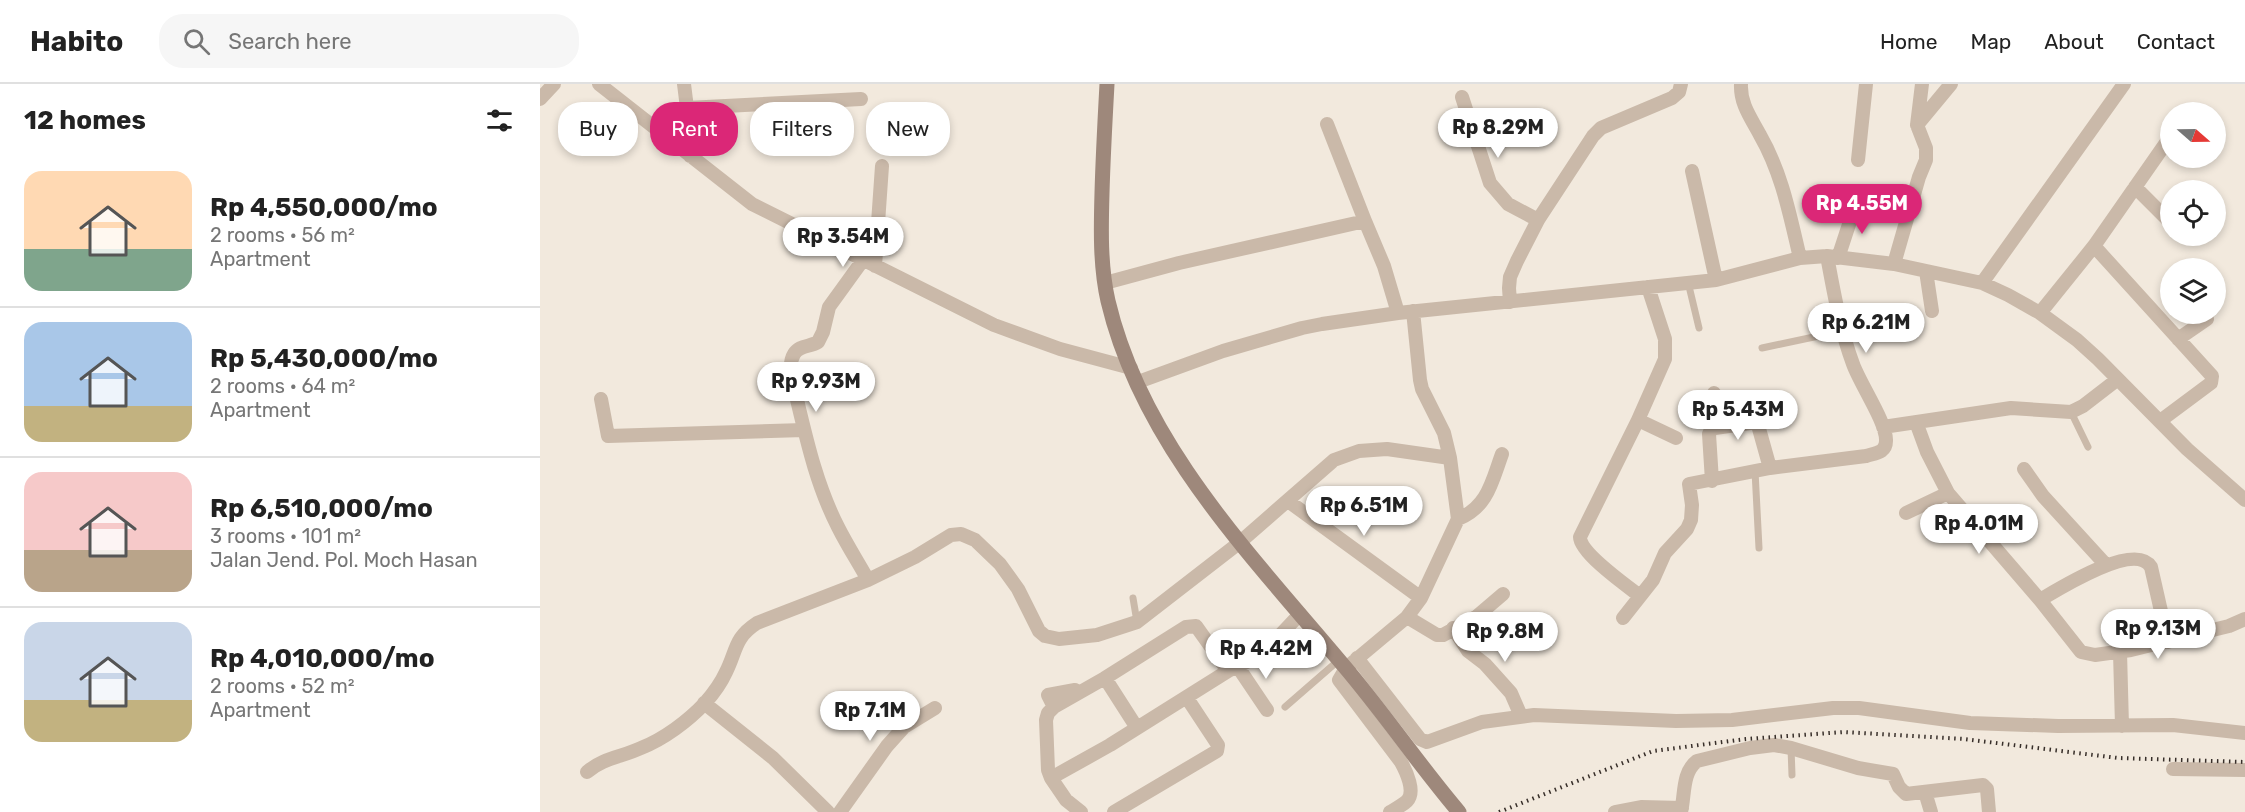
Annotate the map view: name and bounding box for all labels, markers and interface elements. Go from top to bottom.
search box [159,14,579,68]
text: Habito [30,25,123,58]
icon: search [180,25,213,58]
text: Search here [228,28,352,55]
text: Home [1880,29,1937,54]
text: Map [1970,29,2011,54]
text: About [2044,29,2104,54]
text: Contact [2137,29,2215,54]
chip: Buy [558,102,638,156]
chip: Rent [650,102,738,156]
chip: Filters [750,102,854,156]
chip: New [866,102,950,156]
north arrow [2160,102,2226,168]
map controls [2160,102,2226,324]
icon: filters [483,104,516,137]
text: 12 homes [24,105,146,136]
pin: Rp 8.29M [1436,108,1560,159]
text: Rp 8.29M [1452,115,1544,139]
button: locate [2160,180,2226,246]
pin: Rp 4.55M [1800,184,1924,235]
text: Rp 4.55M [1816,191,1908,215]
text: Rp 4,550,000/mo [210,192,438,223]
icon: home [72,195,144,267]
pin: Rp 3.54M [781,217,905,268]
text: 2 rooms · 56 m² [210,223,355,247]
text: Rp 3.54M [797,224,889,248]
text: Apartment [210,247,311,271]
button: layers [2160,258,2226,324]
pin: Rp 6.21M [1804,303,1928,354]
text: Rp 6.21M [1822,310,1910,334]
text: Rp 5,430,000/mo [210,343,438,374]
icon: home [72,346,144,418]
pin: Rp 9.93M [754,362,878,413]
text: Rp 9.93M [771,369,861,393]
text: 2 rooms · 64 m² [210,374,355,398]
pin: Rp 5.43M [1676,390,1800,441]
text: Rp 5.43M [1692,397,1784,421]
text: Apartment [210,398,311,422]
pin: Rp 6.51M [1302,486,1426,537]
text: Rp 6,510,000/mo [210,493,433,524]
text: Rp 6.51M [1320,493,1408,517]
icon: home [72,496,144,568]
pin: Rp 4.01M [1917,504,2041,555]
text: Rp 4.01M [1934,511,2024,535]
text: 3 rooms · 101 m² [210,524,361,548]
text: Jalan Jend. Pol. Moch Hasan [210,548,478,572]
pin: Rp 9.13M [2096,609,2220,660]
pin: Rp 9.8M [1450,612,1560,663]
text: Rp 9.13M [2115,616,2201,640]
text: Rp 9.8M [1466,619,1544,643]
pin: Rp 4.42M [1204,629,1328,680]
text: Rp 4.42M [1220,636,1312,660]
text: Rp 4,010,000/mo [210,643,435,674]
icon: home [72,646,144,718]
text: 2 rooms · 52 m² [210,674,355,698]
pin: Rp 7.1M [815,691,925,742]
text: Apartment [210,698,311,722]
text: Rp 7.1M [834,698,906,722]

